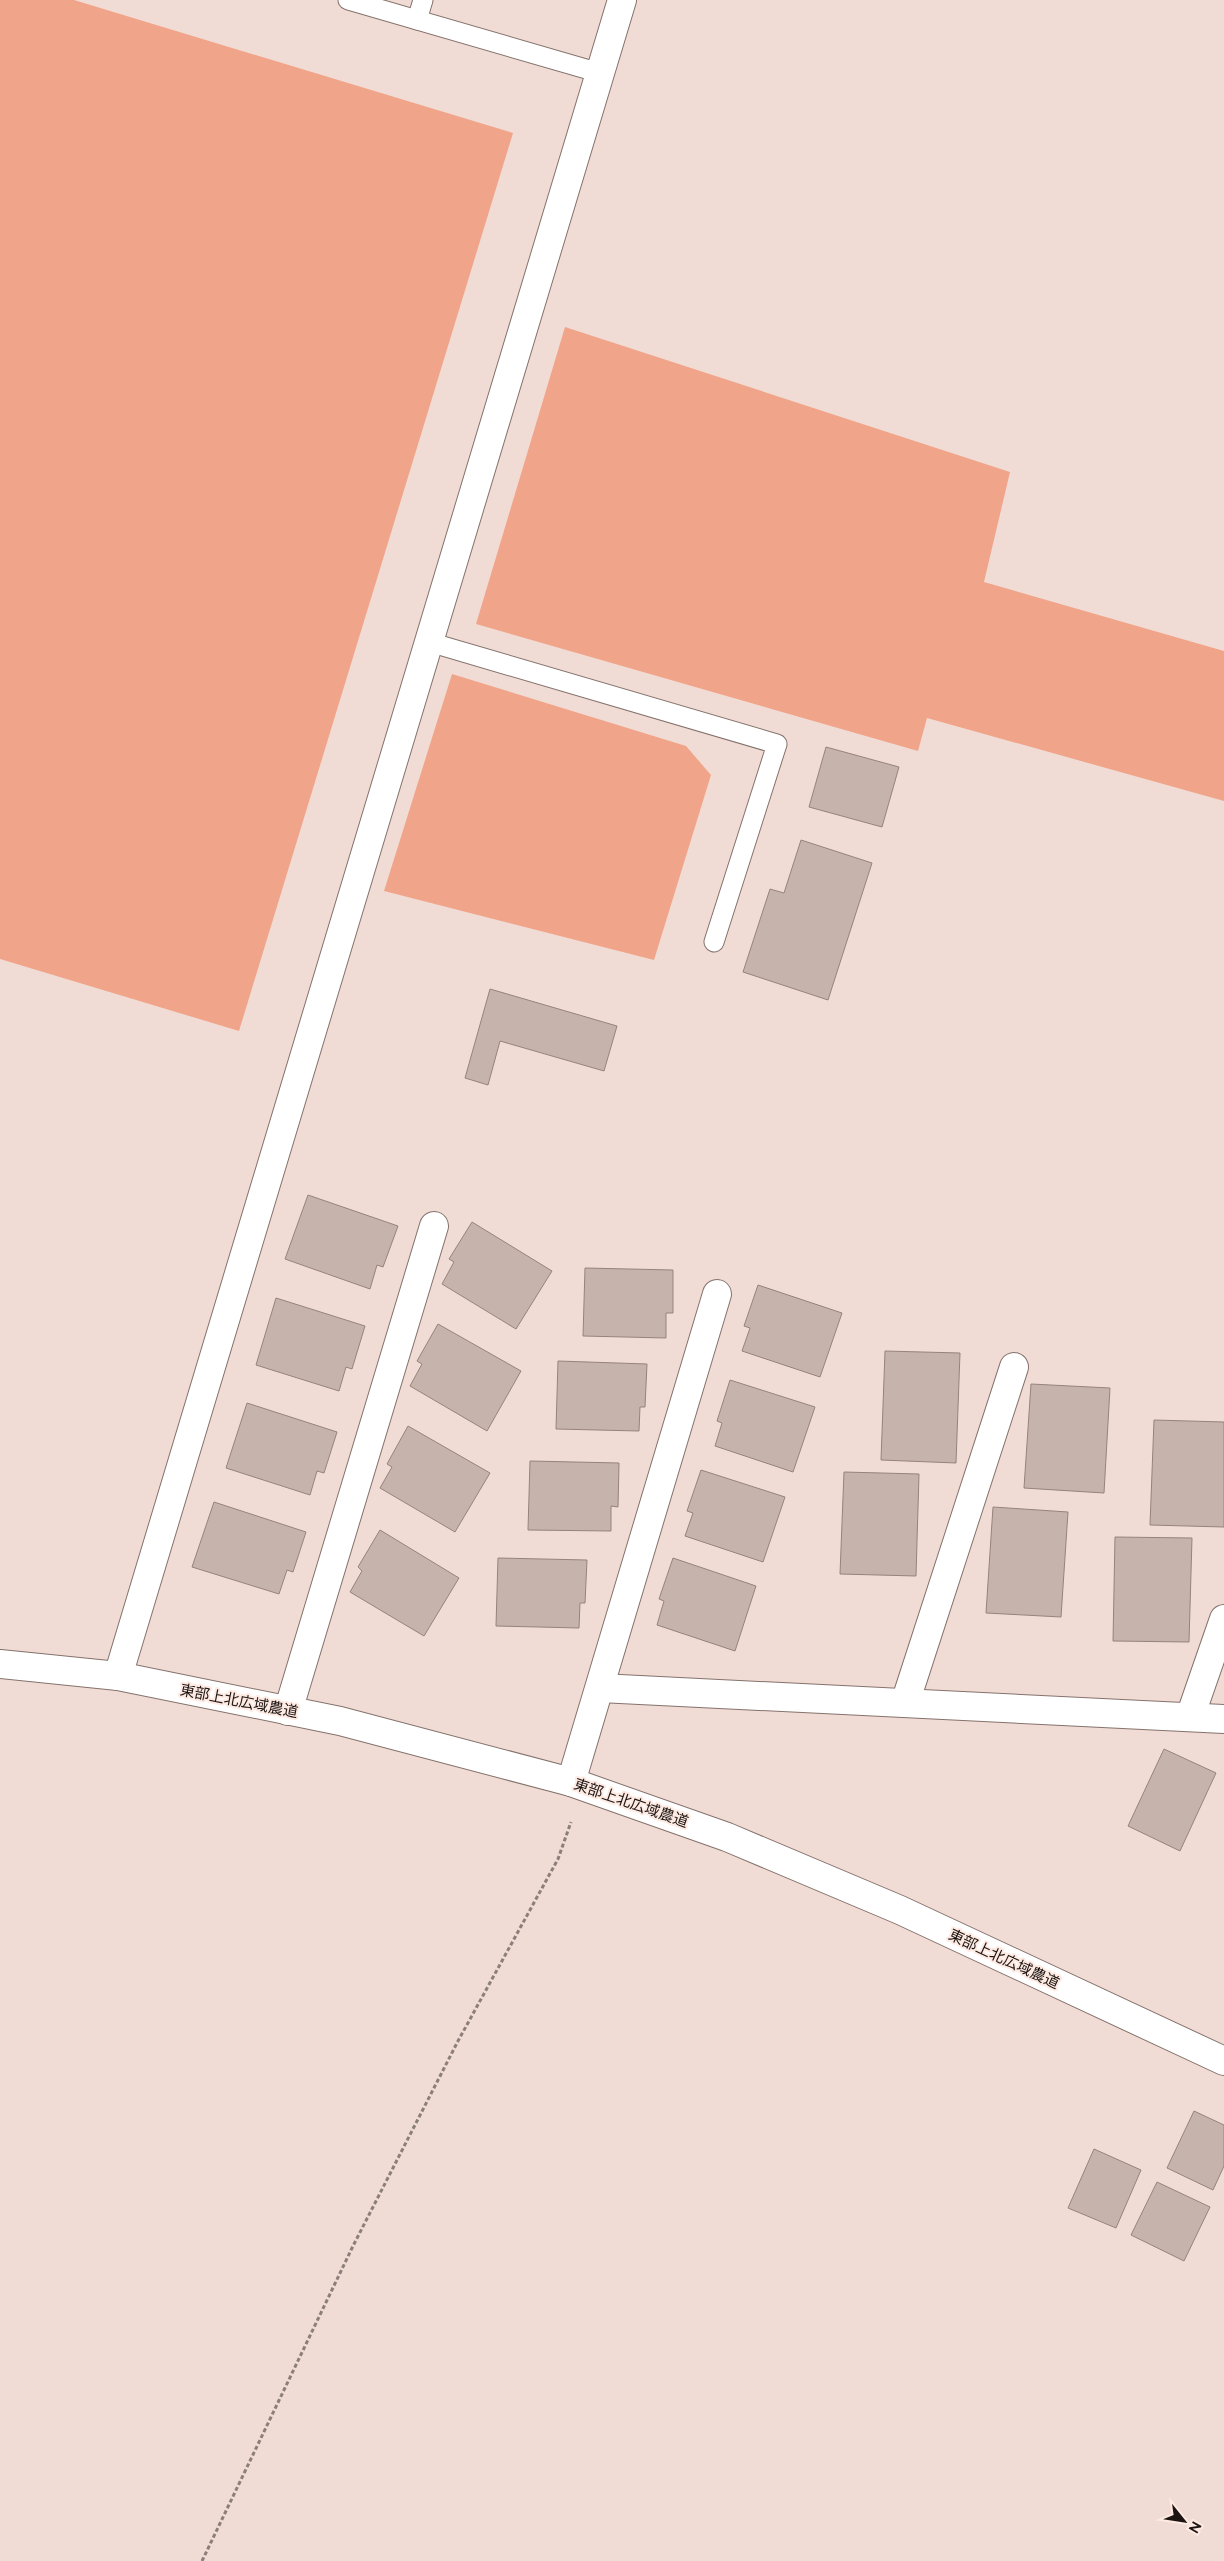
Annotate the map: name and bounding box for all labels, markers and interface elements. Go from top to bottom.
street label: 東部上北広域農道 [178,1681,300,1721]
street label: 東部上北広域農道 [571,1775,691,1831]
street label: 東部上北広域農道 [946,1925,1062,1993]
north arrow [1159,2496,1209,2546]
text: N [1186,2519,1205,2536]

